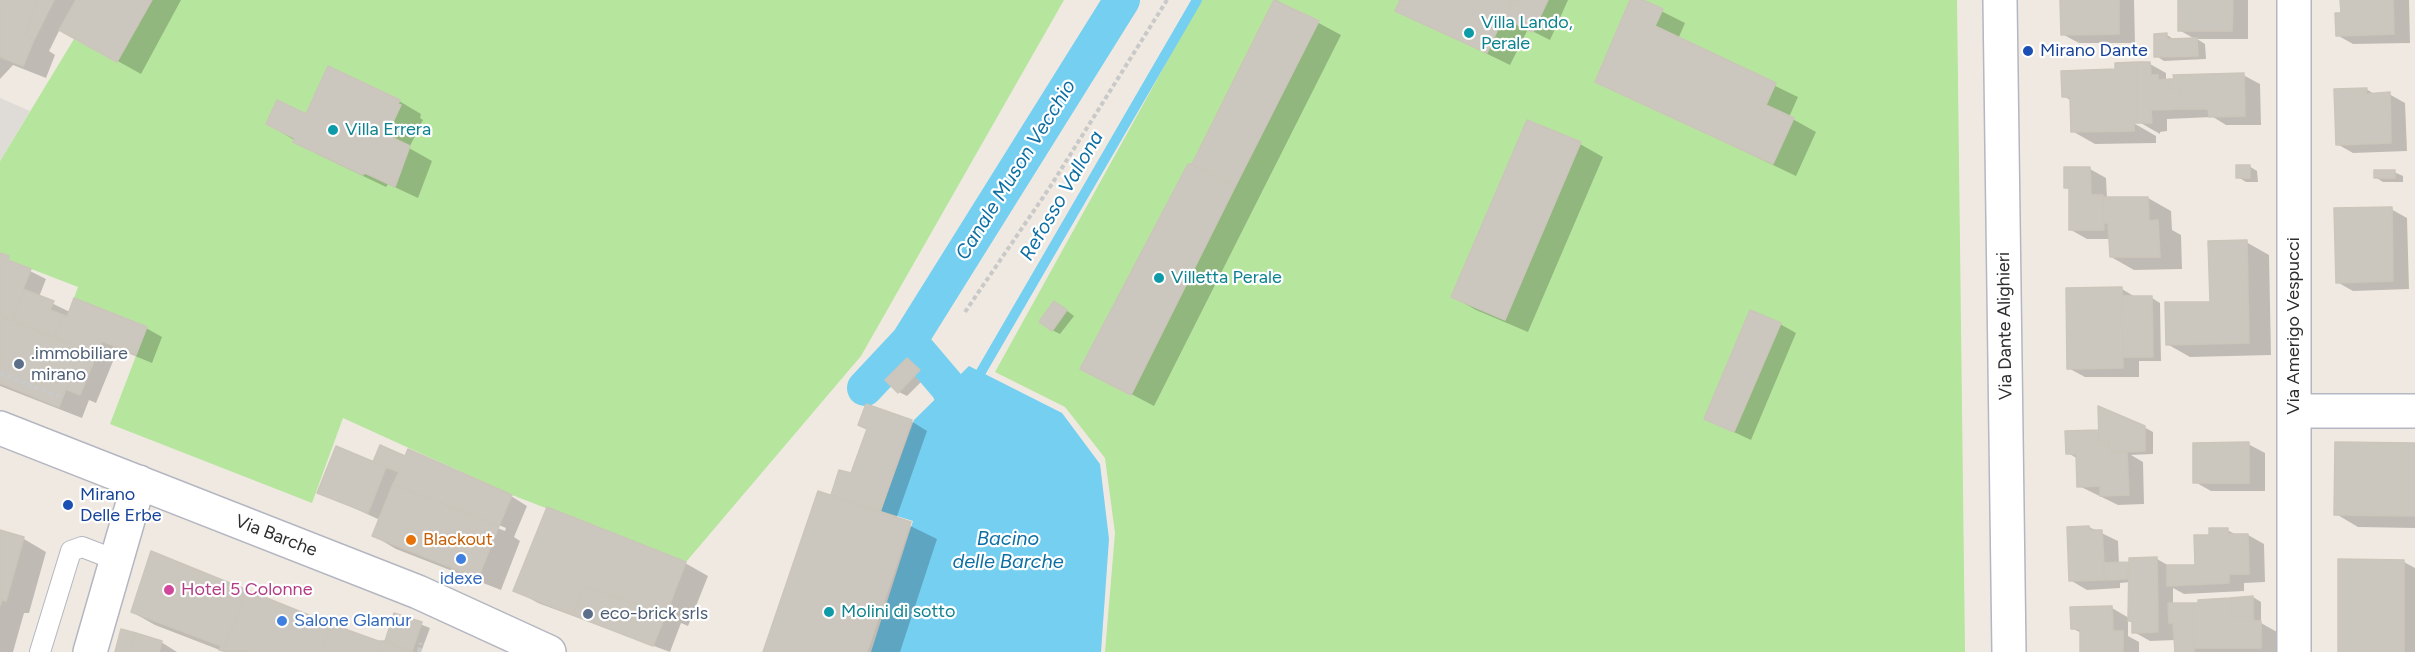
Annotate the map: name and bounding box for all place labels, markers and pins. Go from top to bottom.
place label: Villa Lando, Perale [1481,12,1573,54]
marker: Villa Lando, Perale [1462,26,1476,40]
place label: Mirano Dante [2040,40,2148,62]
marker: Mirano Dante [2021,44,2035,58]
place label: Villa Errera [345,119,431,141]
marker: Villa Errera [326,123,340,137]
place label: Villetta Perale [1171,267,1282,289]
marker: Villetta Perale [1152,271,1166,285]
place label: .immobiliare mirano [31,343,128,386]
marker: .immobiliare mirano [12,357,26,371]
place label: Mirano Delle Erbe [80,484,162,526]
marker: Mirano Delle Erbe [61,498,75,512]
place label: Blackout [423,529,493,551]
marker: Blackout [404,533,418,547]
marker: idexe [454,552,468,566]
place label: idexe [440,568,482,590]
place label: Hotel 5 Colonne [181,579,312,601]
marker: Hotel 5 Colonne [162,583,176,597]
place label: Molini di sotto [841,601,955,623]
place label: eco-brick srls [600,603,708,625]
marker: Molini di sotto [822,605,836,619]
marker: eco-brick srls [581,607,595,621]
place label: Salone Glamur [294,610,411,632]
marker: Salone Glamur [275,614,289,628]

